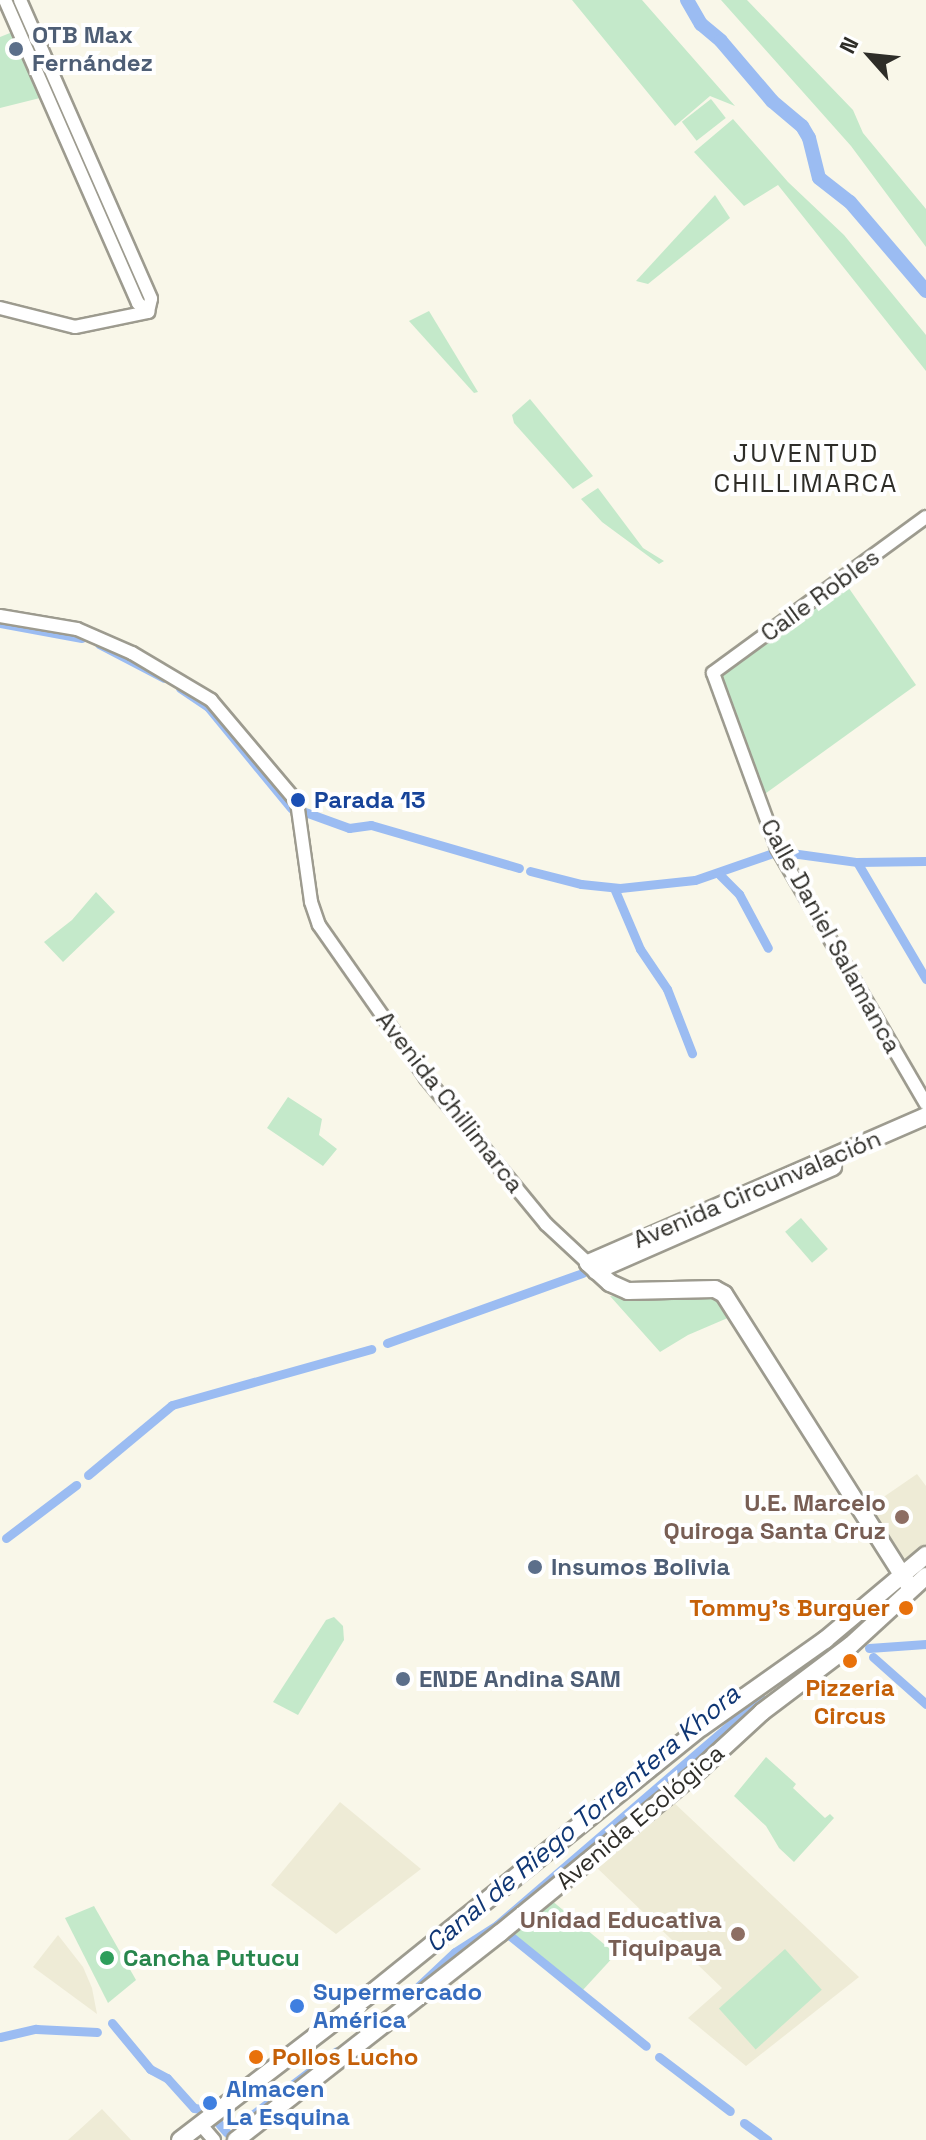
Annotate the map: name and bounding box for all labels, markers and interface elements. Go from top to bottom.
north arrow [830,16,910,96]
place label: OTB Max Fernández [32,21,153,77]
text: N [833,32,864,58]
marker: OTB Max Fernández [7,40,25,58]
district label: JUVENTUD CHILLIMARCA [713,438,899,500]
street label: Calle Robles [755,542,885,648]
place label: Parada 13 [314,786,426,814]
marker: Parada 13 [289,791,307,809]
street label: Calle Daniel Salamanca [755,814,907,1058]
street label: Avenida Chillimarca [370,1006,530,1198]
street label: Avenida Circunvalación [629,1124,885,1254]
place label: U.E. Marcelo Quiroga Santa Cruz [664,1489,886,1545]
marker: U.E. Marcelo Quiroga Santa Cruz [893,1508,911,1526]
place label: Insumos Bolivia [551,1553,730,1581]
marker: Insumos Bolivia [526,1558,544,1576]
place label: Tommy's Burguer [689,1594,890,1622]
marker: Tommy's Burguer [897,1599,915,1617]
marker: Pizzeria Circus [841,1652,859,1670]
place label: ENDE Andina SAM [419,1665,621,1693]
marker: ENDE Andina SAM [394,1670,412,1688]
place label: Pizzeria Circus [805,1674,895,1730]
water label: Canal de Riego Torrentera Khora [419,1678,747,1960]
street label: Avenida Ecológica [550,1738,730,1896]
place label: Unidad Educativa Tiquipaya [520,1906,722,1962]
marker: Unidad Educativa Tiquipaya [729,1925,747,1943]
place label: Cancha Putucu [123,1944,300,1972]
marker: Cancha Putucu [98,1949,116,1967]
place label: Supermercado América [313,1978,482,2034]
marker: Supermercado América [288,1997,306,2015]
place label: Pollos Lucho [272,2043,418,2071]
marker: Pollos Lucho [247,2048,265,2066]
place label: Almacen La Esquina [226,2075,350,2131]
marker: Almacen La Esquina [201,2094,219,2112]

